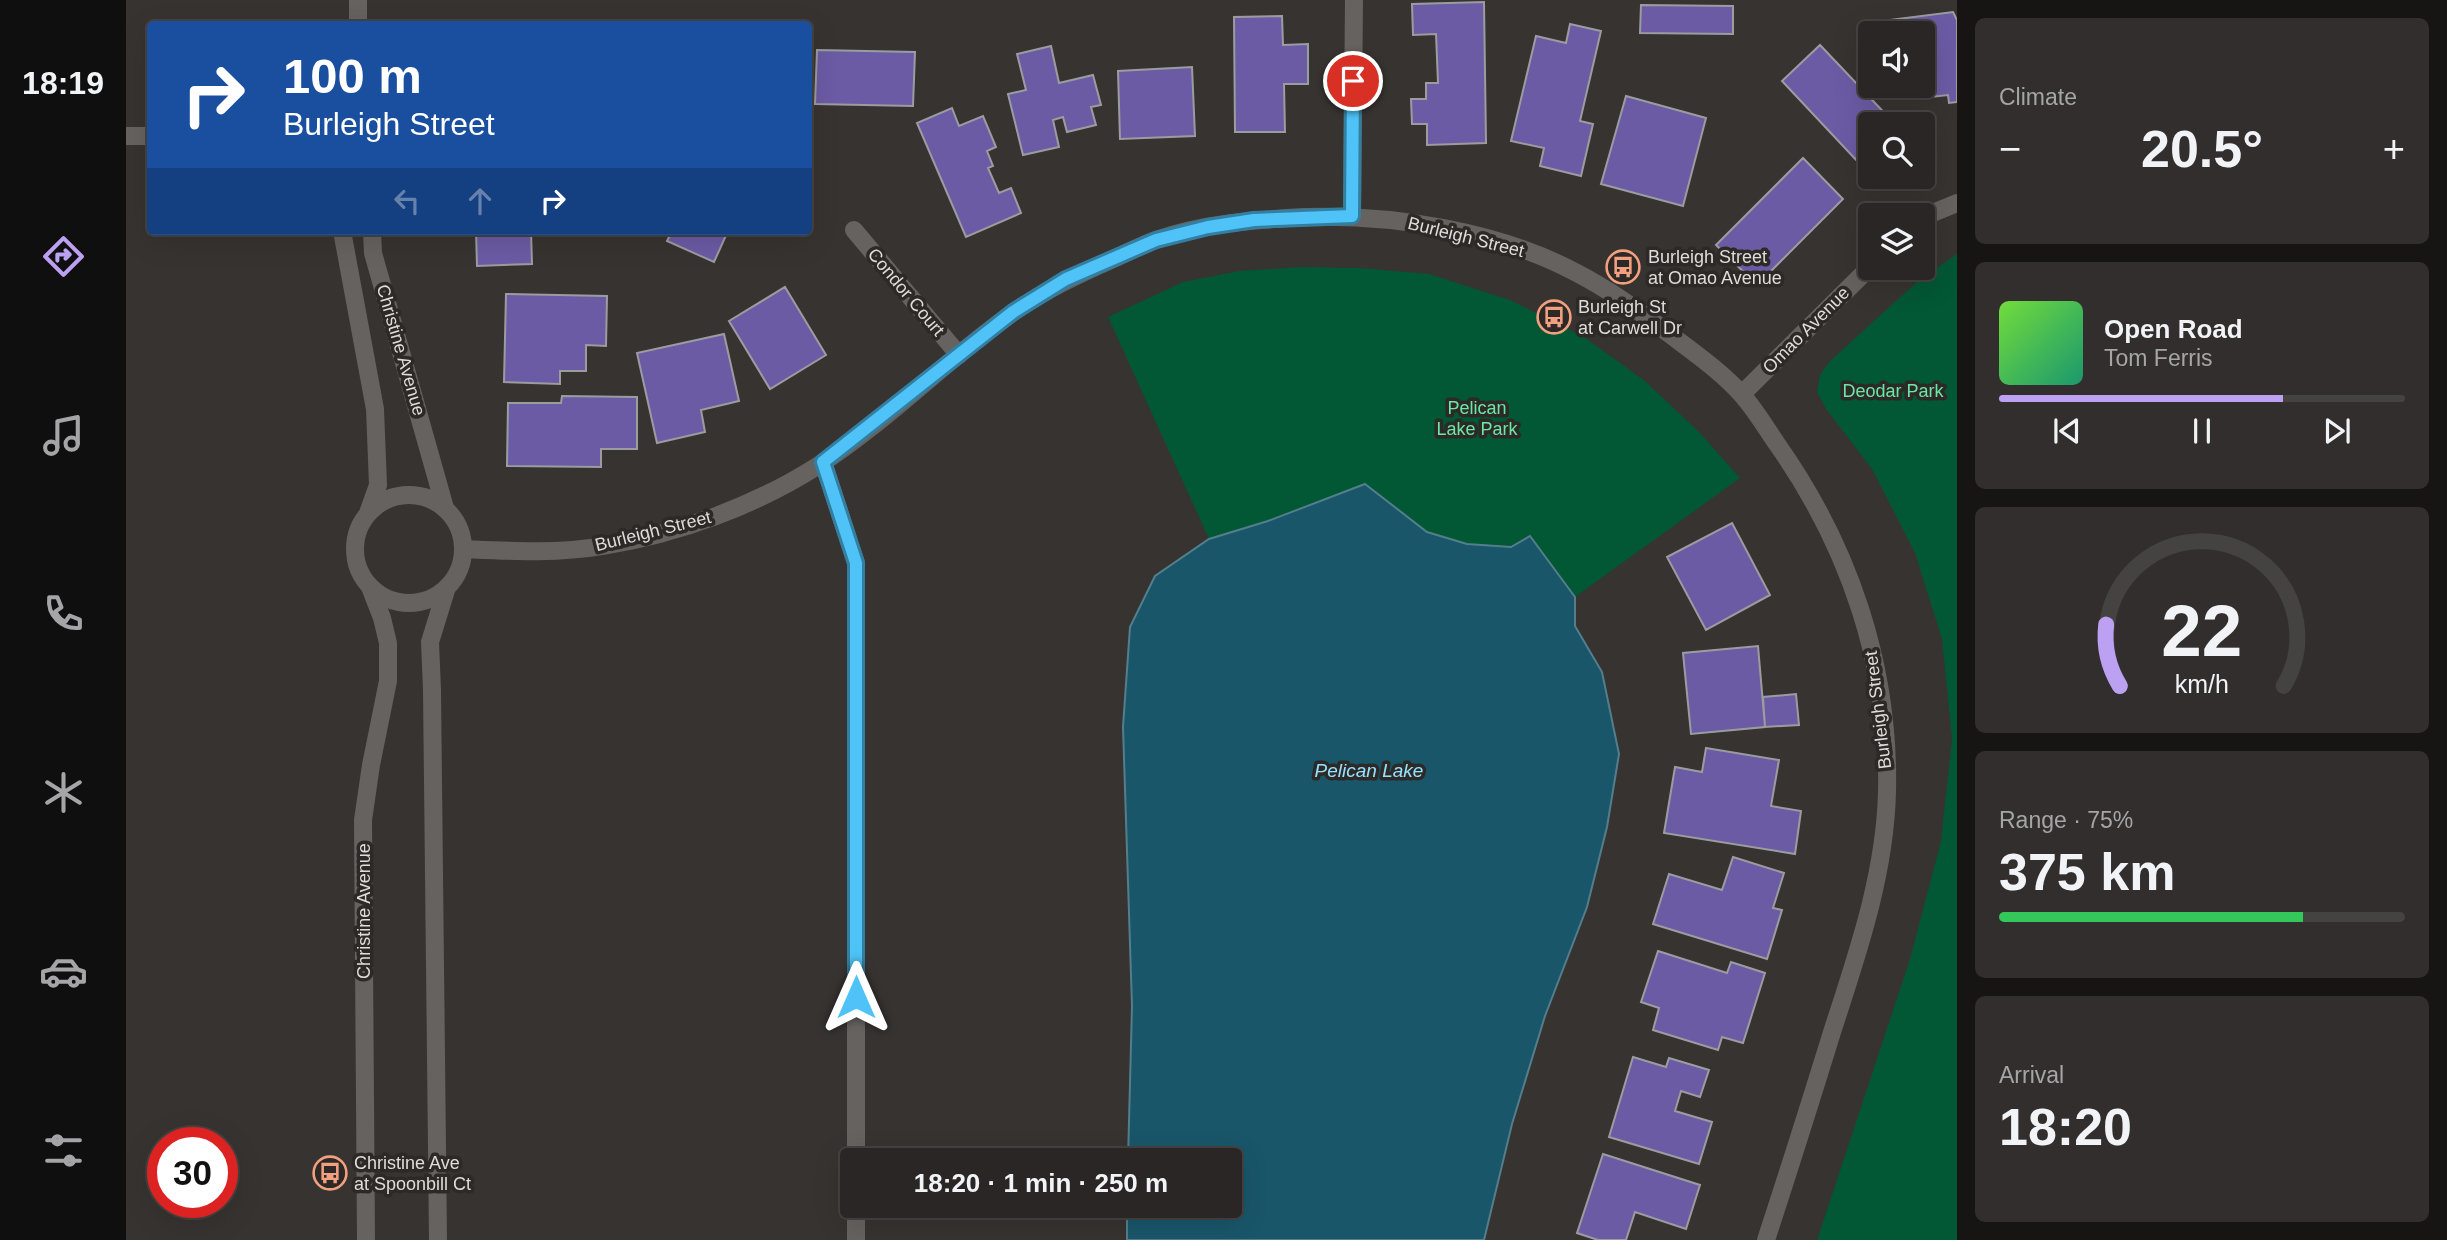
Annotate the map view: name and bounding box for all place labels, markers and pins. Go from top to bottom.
pin [1323,51,1383,111]
place label: Burleigh Street at Omao Avenue [1648,247,1782,288]
bus stop icon: Burleigh Street at Omao Avenue [1604,248,1642,286]
place label: Burleigh St at Carwell Dr [1578,297,1682,338]
bus stop icon: Burleigh St at Carwell Dr [1535,298,1573,336]
place label: Christine Ave at Spoonbill Ct [354,1153,471,1194]
bus stop icon: Christine Ave at Spoonbill Ct [311,1154,349,1192]

